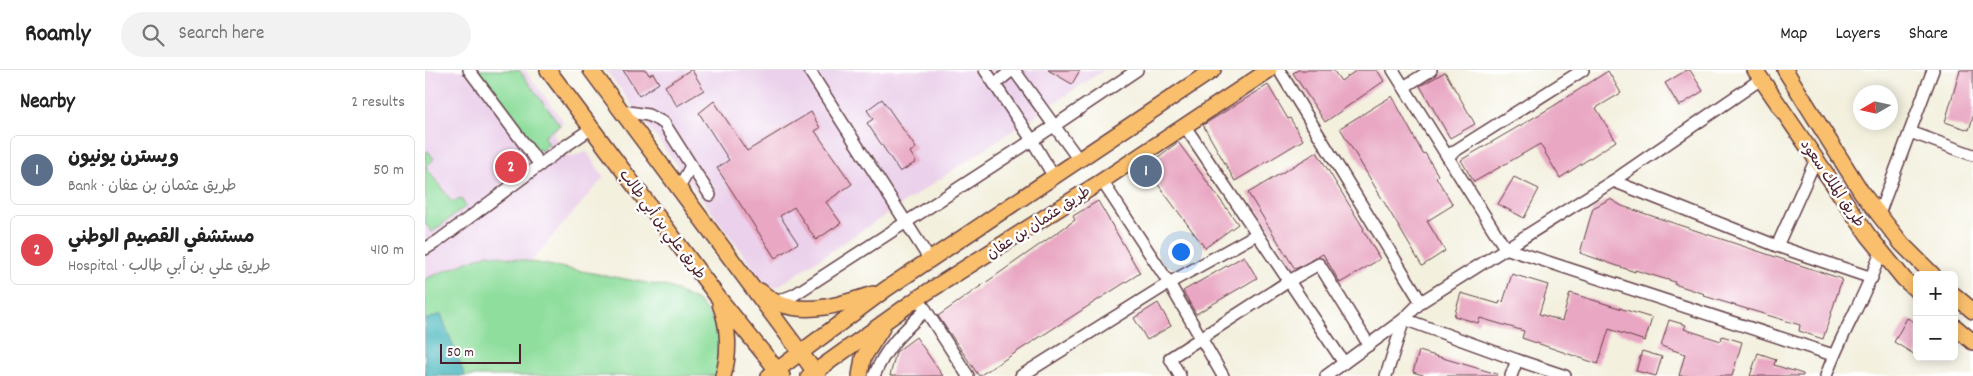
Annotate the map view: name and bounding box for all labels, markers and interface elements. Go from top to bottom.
search box [121,12,471,57]
text: Roamly [25,18,91,52]
icon: search [139,21,167,49]
text: Search here [179,21,264,48]
text: Map [1780,22,1807,47]
text: Layers [1835,22,1881,47]
text: Share [1909,22,1948,47]
north arrow [1853,85,1898,130]
text: Nearby [20,88,75,118]
text: 2 results [351,91,405,114]
street label: طريق الملك سعود [1794,136,1869,233]
text: ويسترن يونيون [68,145,179,172]
pin: 2 [495,148,527,186]
pin: 1 [1130,152,1162,190]
text: 1 [35,159,39,182]
text: 50 m [373,159,404,182]
street label: طريق علي بن أبي طالب [613,165,710,285]
text: Bank · طريق عثمان بن عفان [68,175,236,198]
street label: طريق عثمان بن عفان [983,182,1096,266]
text: مستشفي القصيم الوطني [68,225,254,252]
text: 2 [34,239,41,262]
text: 410 m [370,239,404,262]
your location [1168,239,1194,265]
text: Hospital · طريق علي بن أبي طالب [68,255,271,278]
map controls [1913,271,1958,361]
button: + [1913,271,1958,316]
button: − [1913,316,1958,361]
scale bar [440,341,521,364]
text: 50 m [447,343,474,363]

